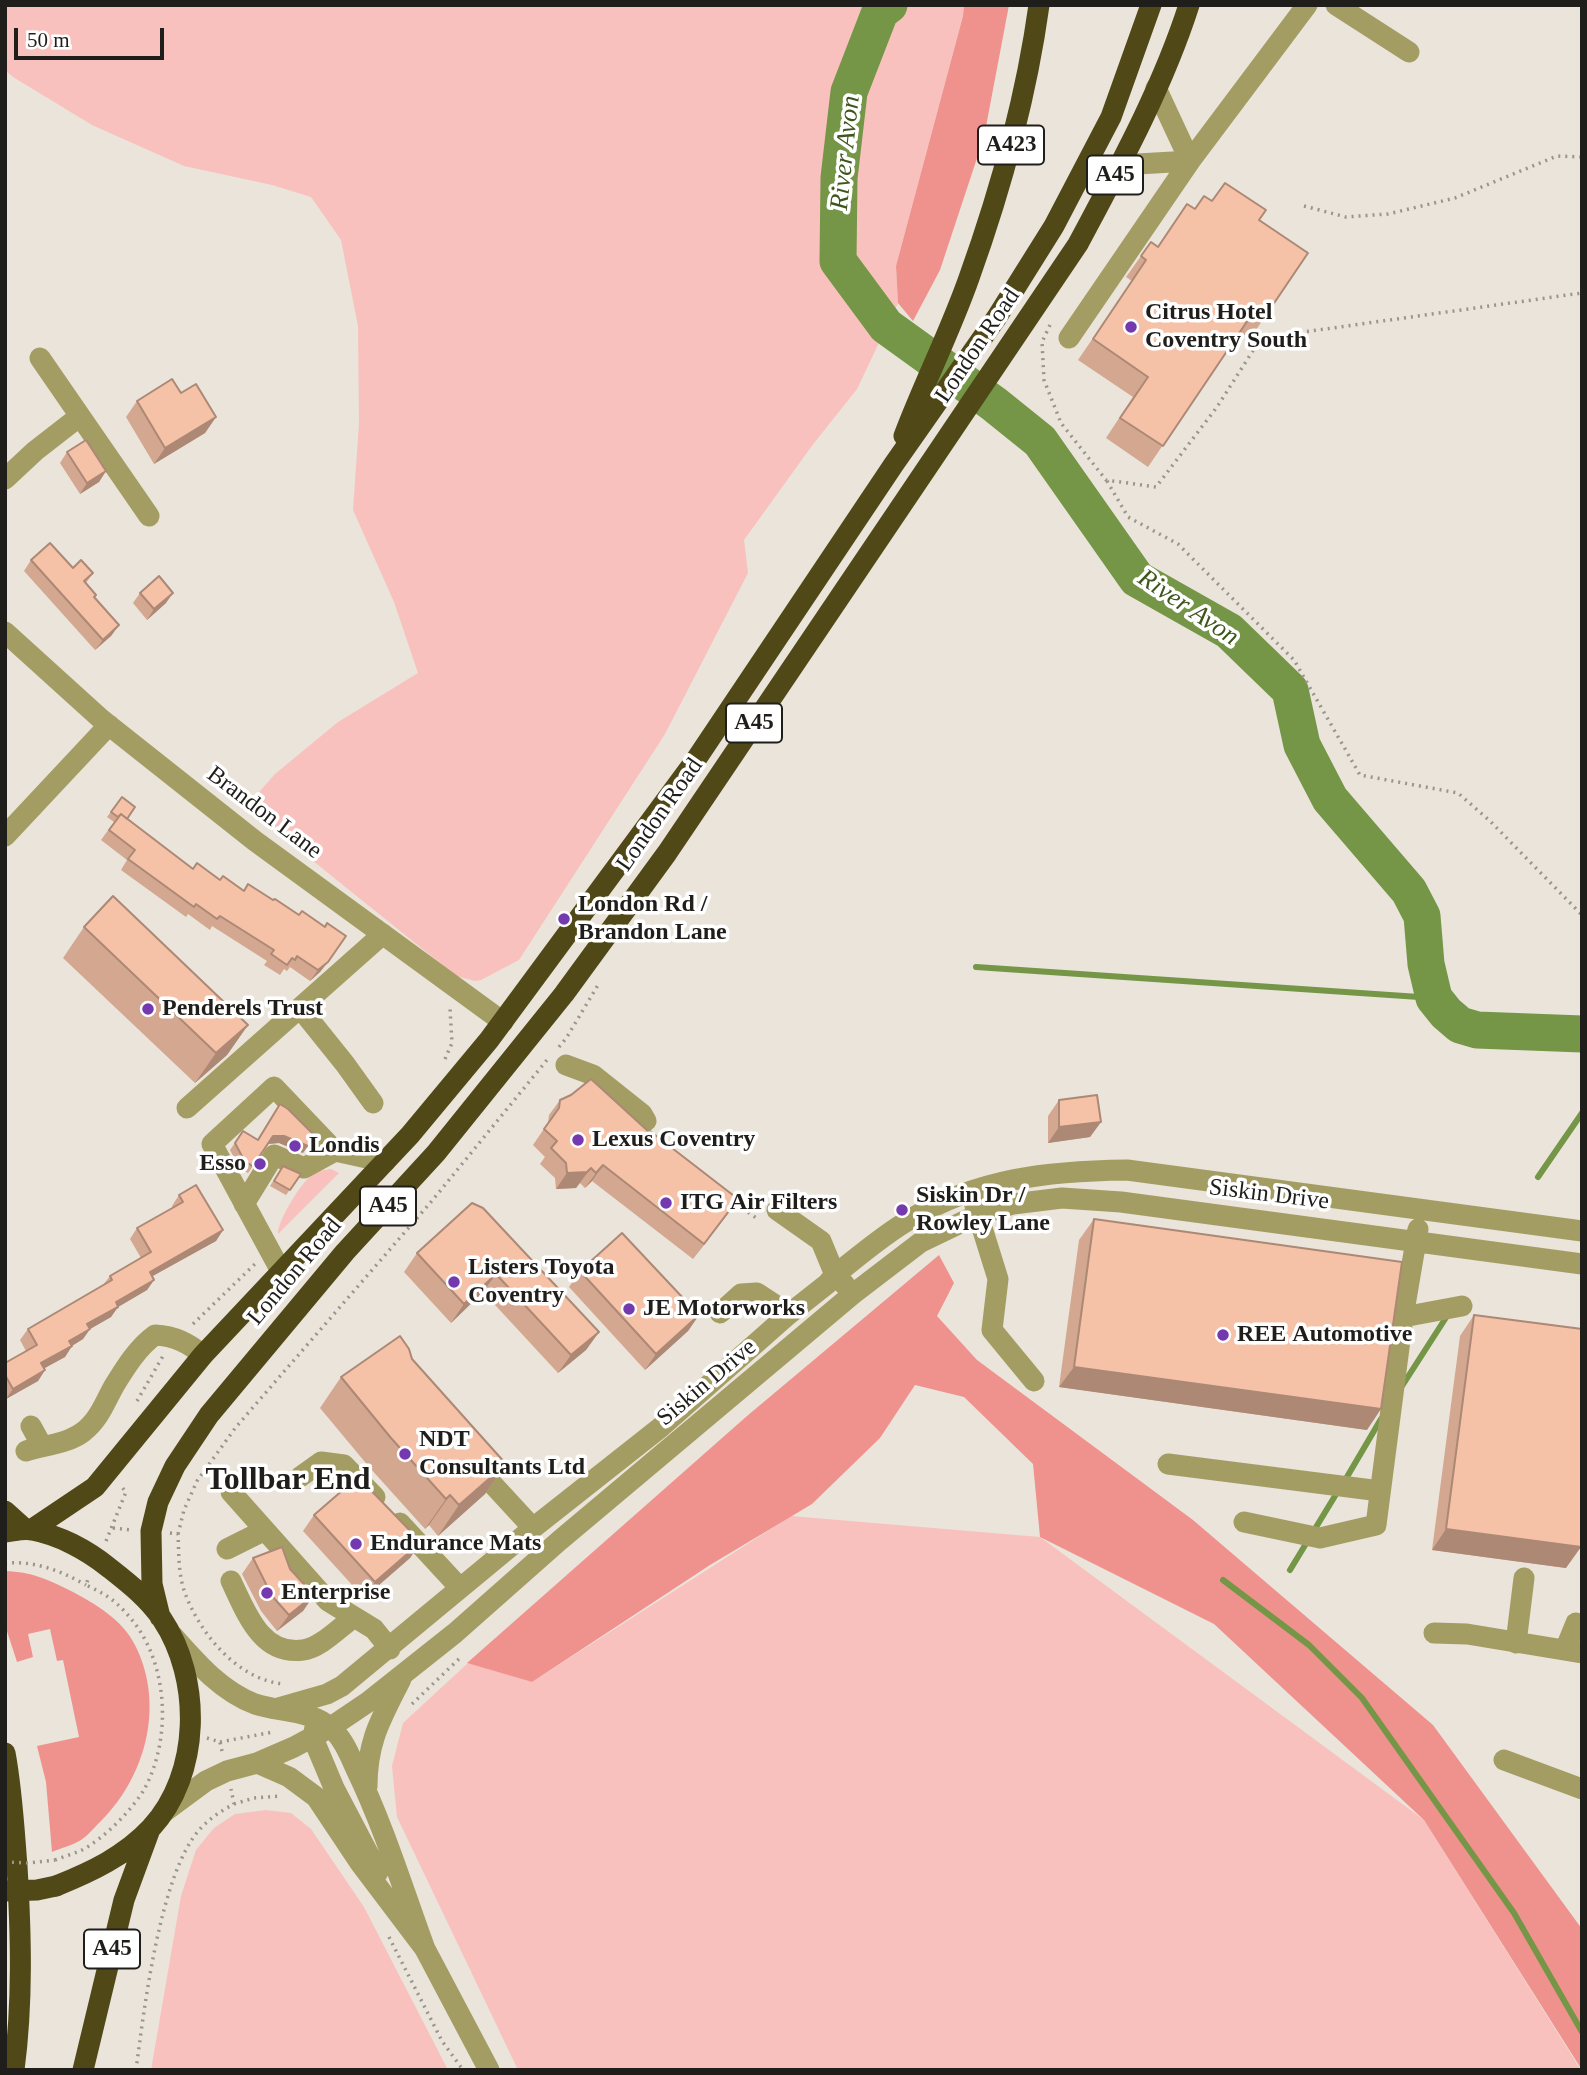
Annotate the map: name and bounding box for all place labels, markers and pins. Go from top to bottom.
place label: Citrus Hotel Coventry South [1145,299,1307,355]
marker: Citrus Hotel Coventry South [1123,319,1139,335]
place label: London Rd / Brandon Lane [578,891,727,947]
marker: London Rd / Brandon Lane [556,911,572,927]
place label: Penderels Trust [162,995,323,1023]
marker: Penderels Trust [140,1001,156,1017]
place label: Lexus Coventry [592,1126,755,1154]
place label: Londis [309,1132,380,1160]
marker: Lexus Coventry [570,1132,586,1148]
marker: Londis [287,1138,303,1154]
place label: Esso [199,1150,246,1178]
marker: Esso [252,1156,268,1172]
place label: Siskin Dr / Rowley Lane [916,1182,1050,1238]
place label: ITG Air Filters [680,1189,837,1217]
marker: ITG Air Filters [658,1195,674,1211]
marker: Siskin Dr / Rowley Lane [894,1202,910,1218]
place label: Listers Toyota Coventry [468,1254,614,1310]
marker: Listers Toyota Coventry [446,1274,462,1290]
place label: JE Motorworks [643,1295,805,1323]
marker: JE Motorworks [621,1301,637,1317]
place label: REE Automotive [1237,1321,1412,1349]
marker: REE Automotive [1215,1327,1231,1343]
place label: NDT Consultants Ltd [419,1426,585,1482]
marker: NDT Consultants Ltd [397,1446,413,1462]
place label: Endurance Mats [370,1530,541,1558]
marker: Endurance Mats [348,1536,364,1552]
place label: Enterprise [281,1579,390,1607]
marker: Enterprise [259,1585,275,1601]

